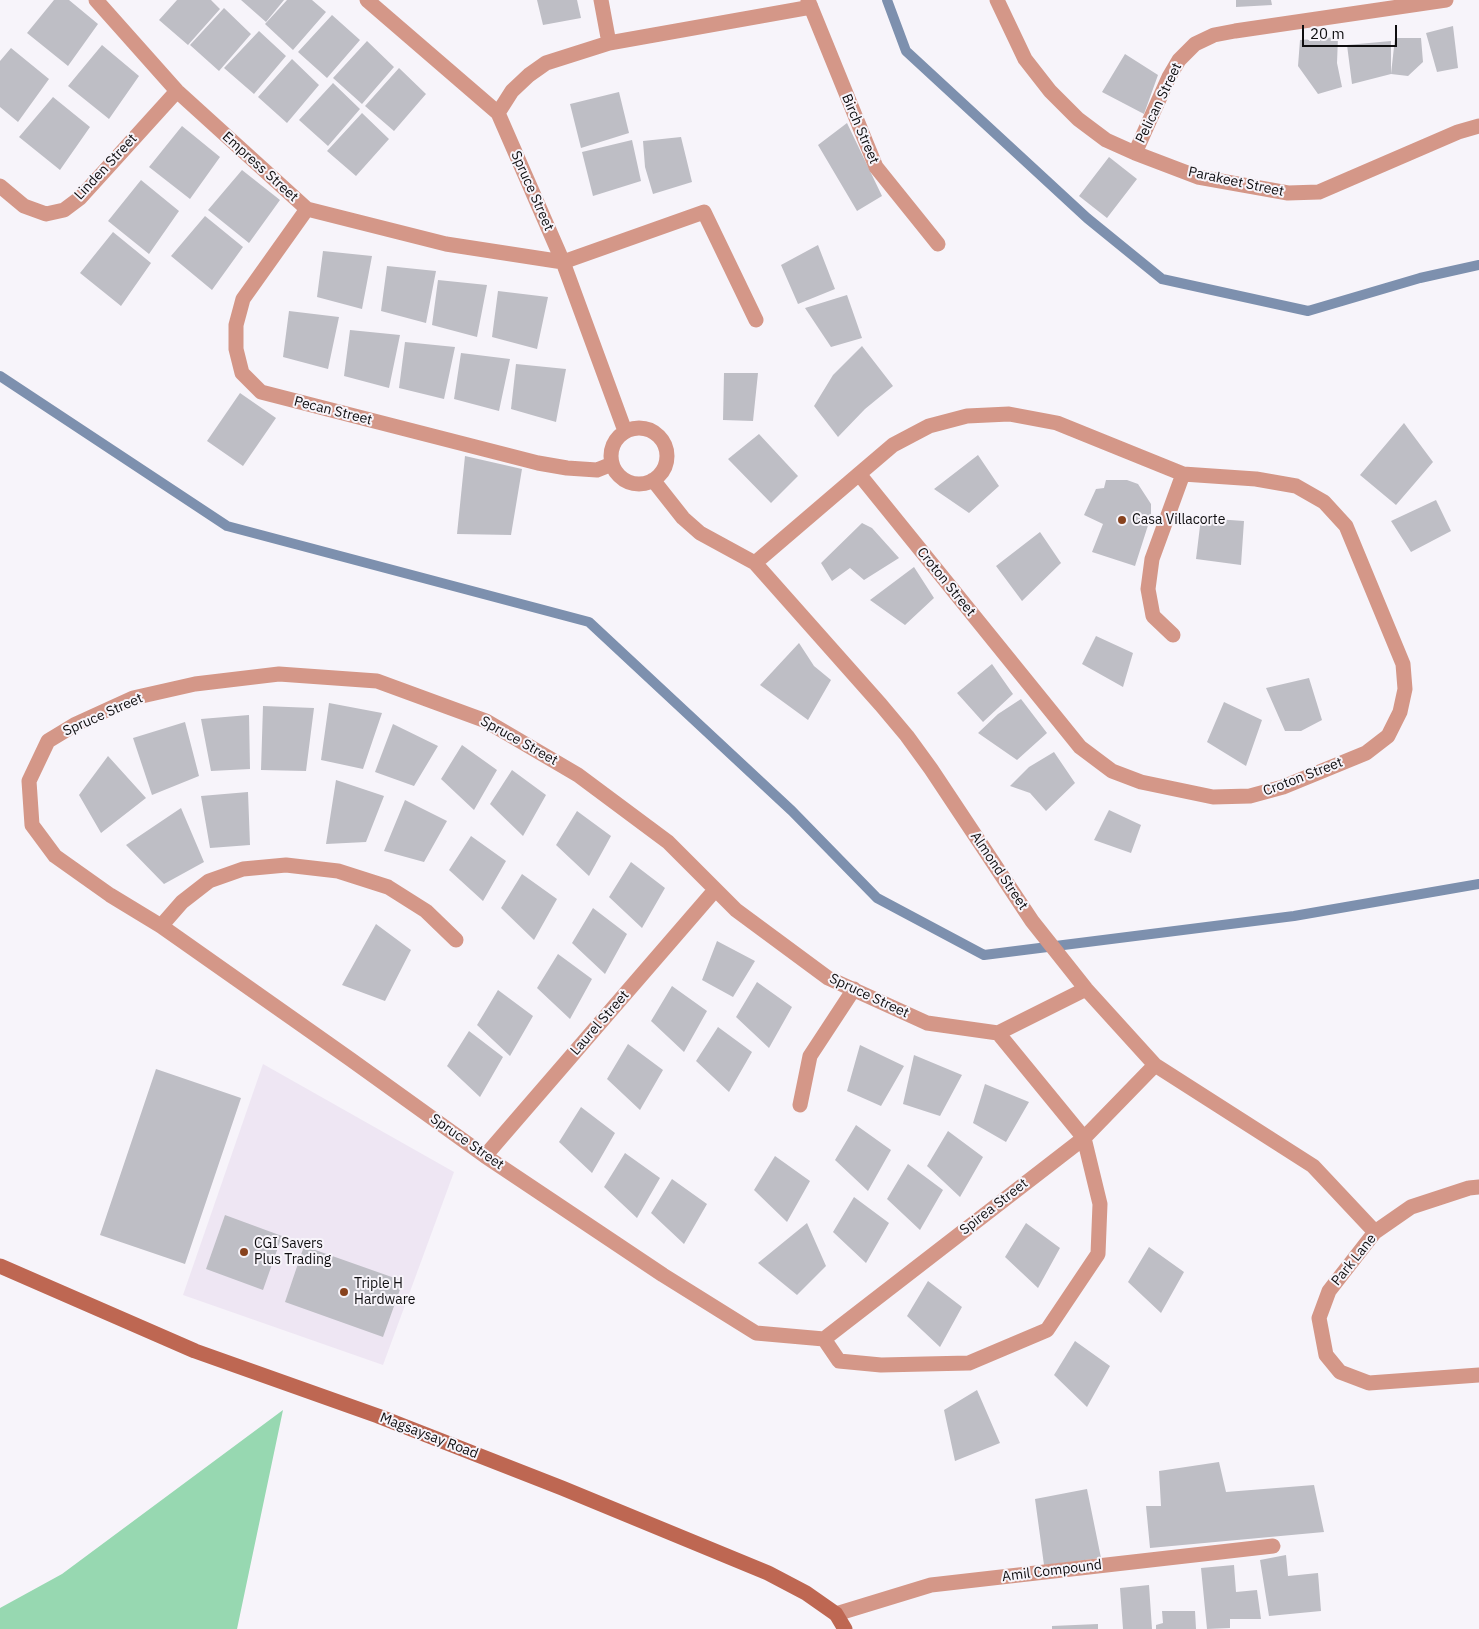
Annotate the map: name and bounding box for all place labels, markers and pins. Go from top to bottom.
place label: Casa Villacorte [1132,512,1225,528]
marker: Casa Villacorte [1116,514,1128,526]
place label: CGI Savers Plus Trading [254,1236,331,1268]
marker: CGI Savers Plus Trading [238,1246,250,1258]
place label: Triple H Hardware [354,1276,415,1308]
marker: Triple H Hardware [338,1286,350,1298]

